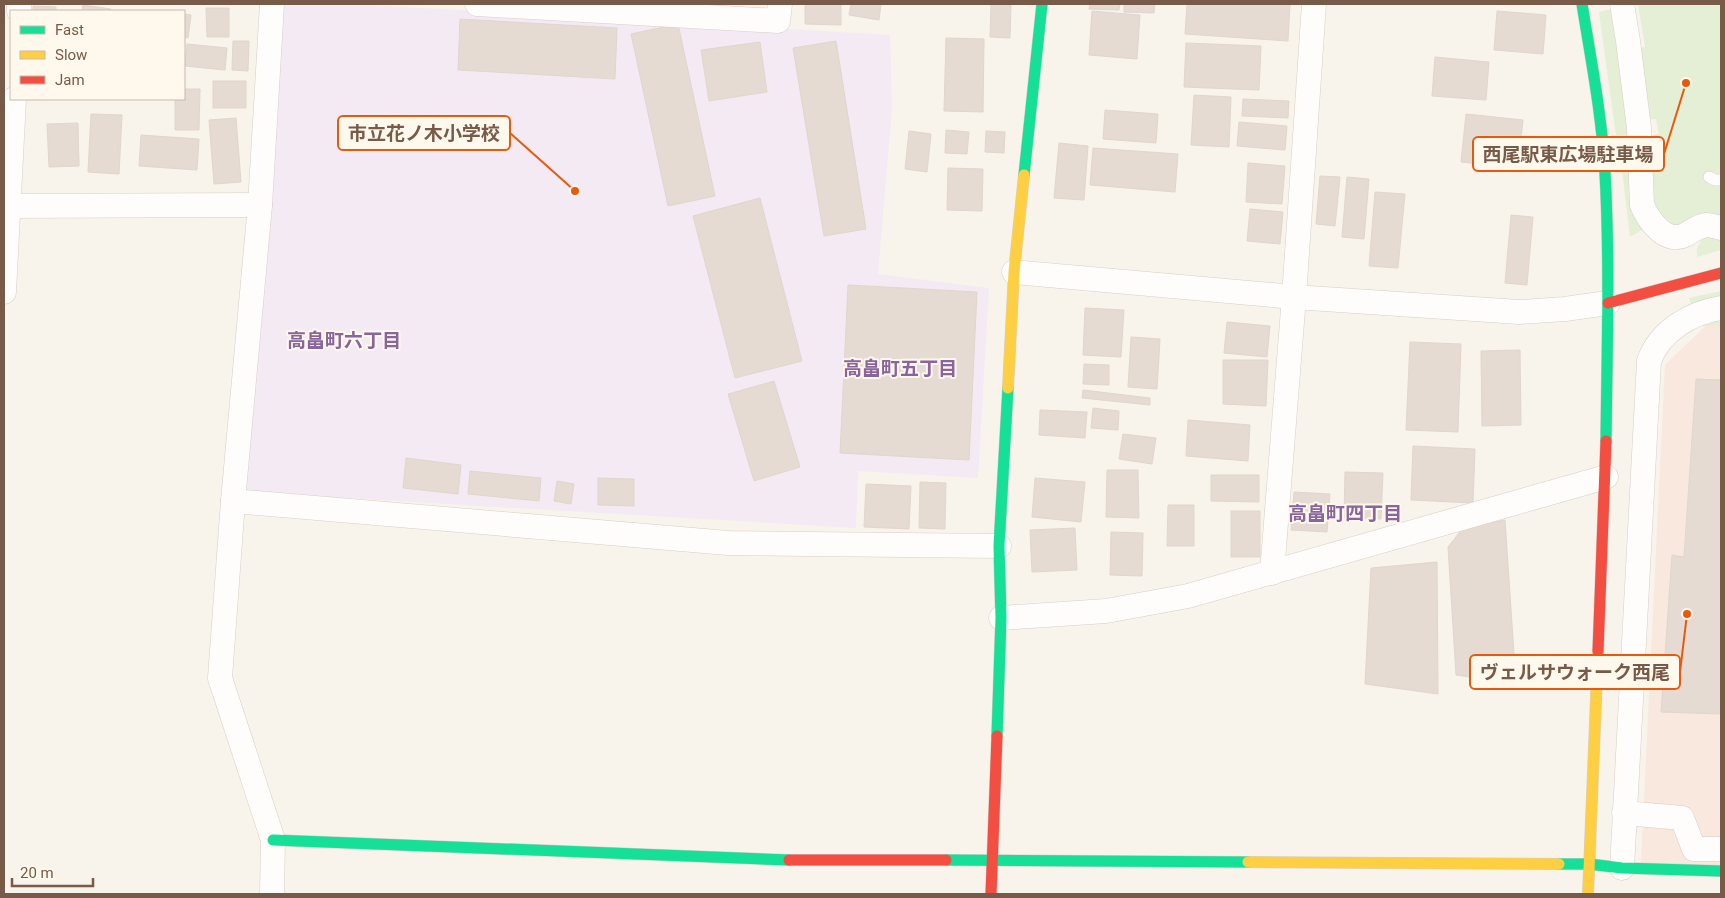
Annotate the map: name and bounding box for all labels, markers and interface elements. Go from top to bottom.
legend [10,10,185,100]
text: Fast [55,21,84,39]
text: Slow [55,46,87,64]
text: Jam [55,71,85,89]
callout: 市立花ノ木小学校 [338,116,510,150]
text: 市立花ノ木小学校 [348,122,500,145]
callout: 西尾駅東広場駐車場 [1473,137,1664,171]
text: 西尾駅東広場駐車場 [1482,143,1654,166]
district label: 高畠町六丁目 [287,329,401,352]
district label: 高畠町五丁目 [843,357,957,380]
district label: 高畠町四丁目 [1288,502,1402,525]
callout: ヴェルサウォーク西尾 [1470,655,1680,689]
text: ヴェルサウォーク西尾 [1480,661,1670,684]
scale bar [12,856,94,888]
text: 20 m [20,864,54,882]

